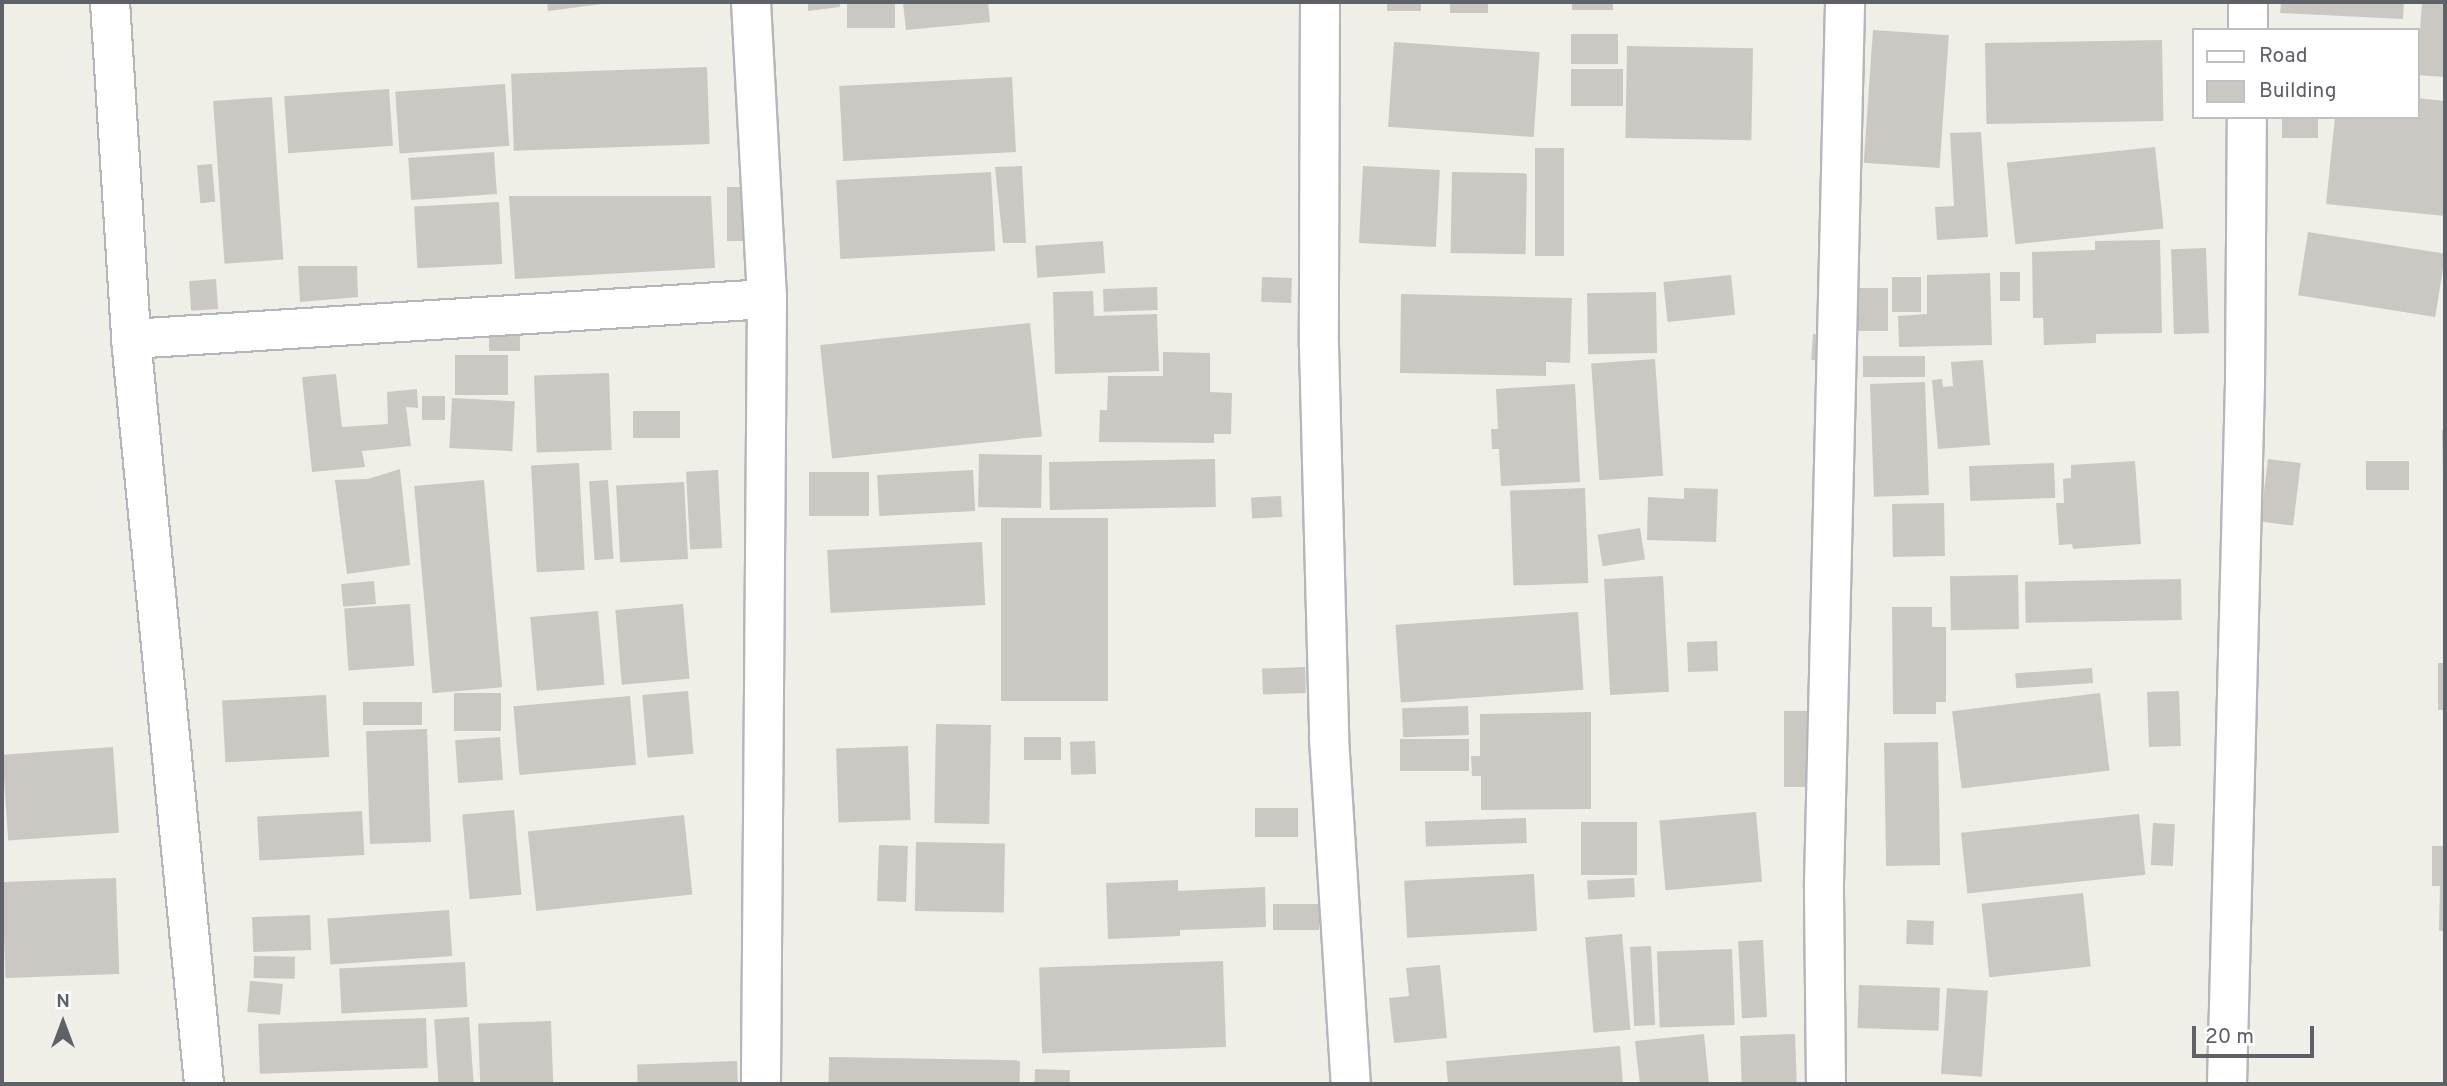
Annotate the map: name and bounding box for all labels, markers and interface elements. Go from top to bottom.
legend [2192,28,2419,119]
text: Road [2259,43,2308,70]
text: Building [2259,78,2337,105]
north arrow [28,988,98,1058]
text: N [56,990,70,1014]
scale bar [2195,1012,2318,1056]
text: 20 m [2205,1024,2254,1051]

